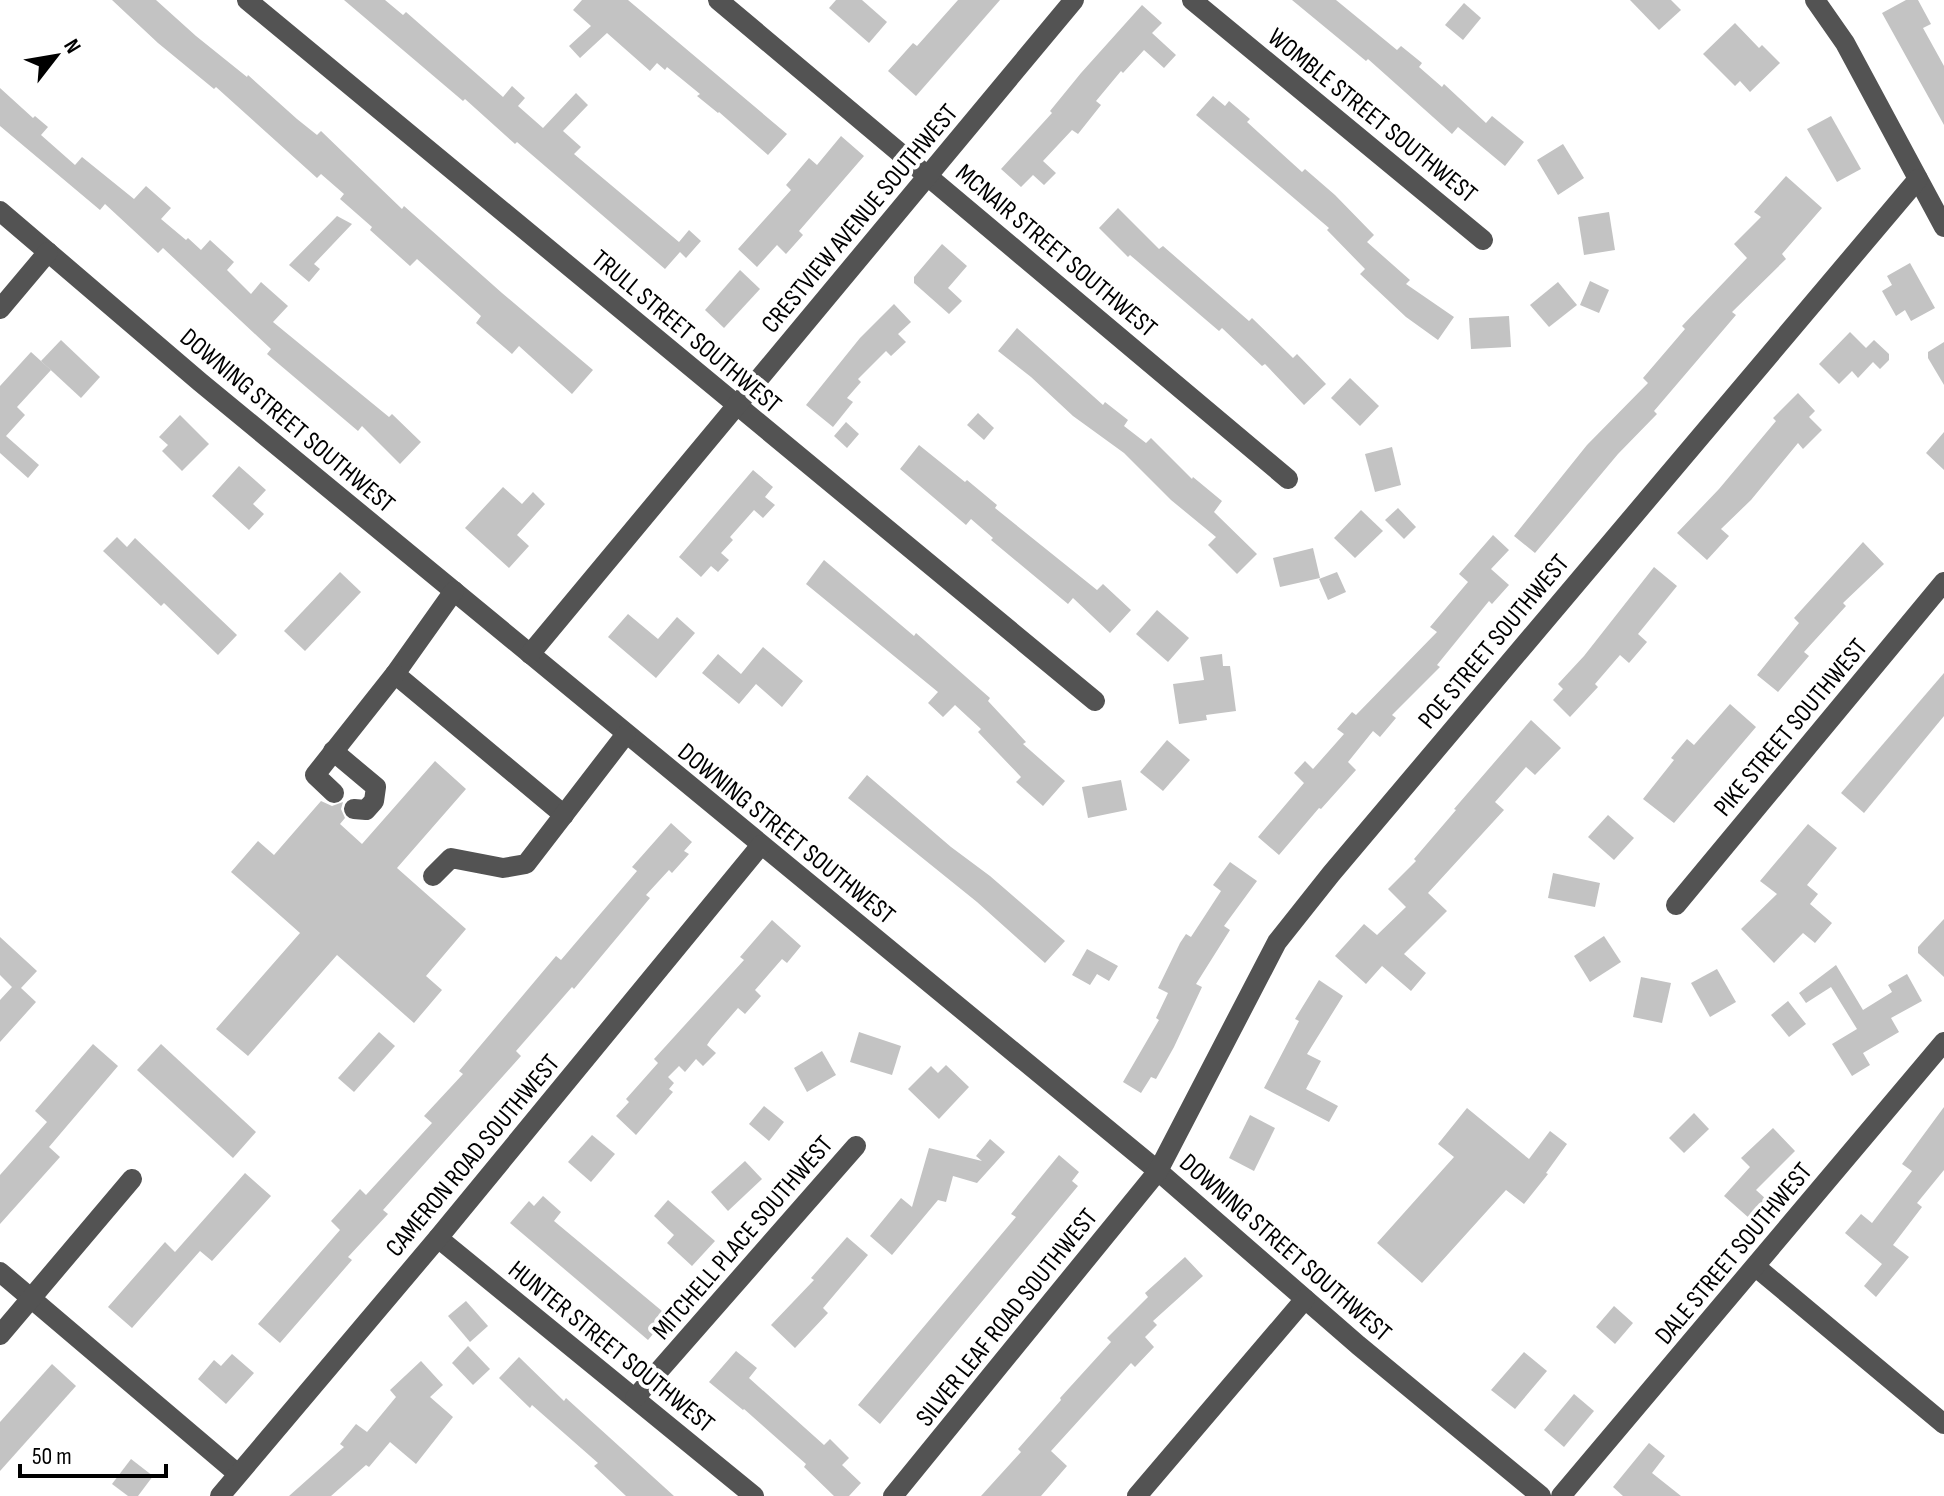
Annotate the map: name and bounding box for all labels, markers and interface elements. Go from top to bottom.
north arrow [16,16,96,96]
street label: WOMBLE STREET SOUTHWEST [1261,22,1483,210]
text: N [57,34,86,58]
street label: CRESTVIEW AVENUE SOUTHWEST [755,98,965,340]
street label: MCNAIR STREET SOUTHWEST [949,158,1163,344]
street label: TRULL STREET SOUTHWEST [585,244,787,420]
street label: DOWNING STREET SOUTHWEST [173,322,401,520]
street label: POE STREET SOUTHWEST [1412,549,1576,735]
street label: PIKE STREET SOUTHWEST [1708,633,1874,823]
street label: DOWNING STREET SOUTHWEST [671,737,901,931]
street label: CAMERON ROAD SOUTHWEST [380,1049,567,1263]
street label: MITCHELL PLACE SOUTHWEST [646,1130,840,1346]
street label: DOWNING STREET SOUTHWEST [1173,1148,1397,1349]
street label: DALE STREET SOUTHWEST [1649,1157,1819,1351]
street label: SILVER LEAF ROAD SOUTHWEST [910,1203,1105,1433]
street label: HUNTER STREET SOUTHWEST [502,1255,720,1440]
scale bar [20,1428,166,1478]
text: 50 m [32,1442,72,1471]

